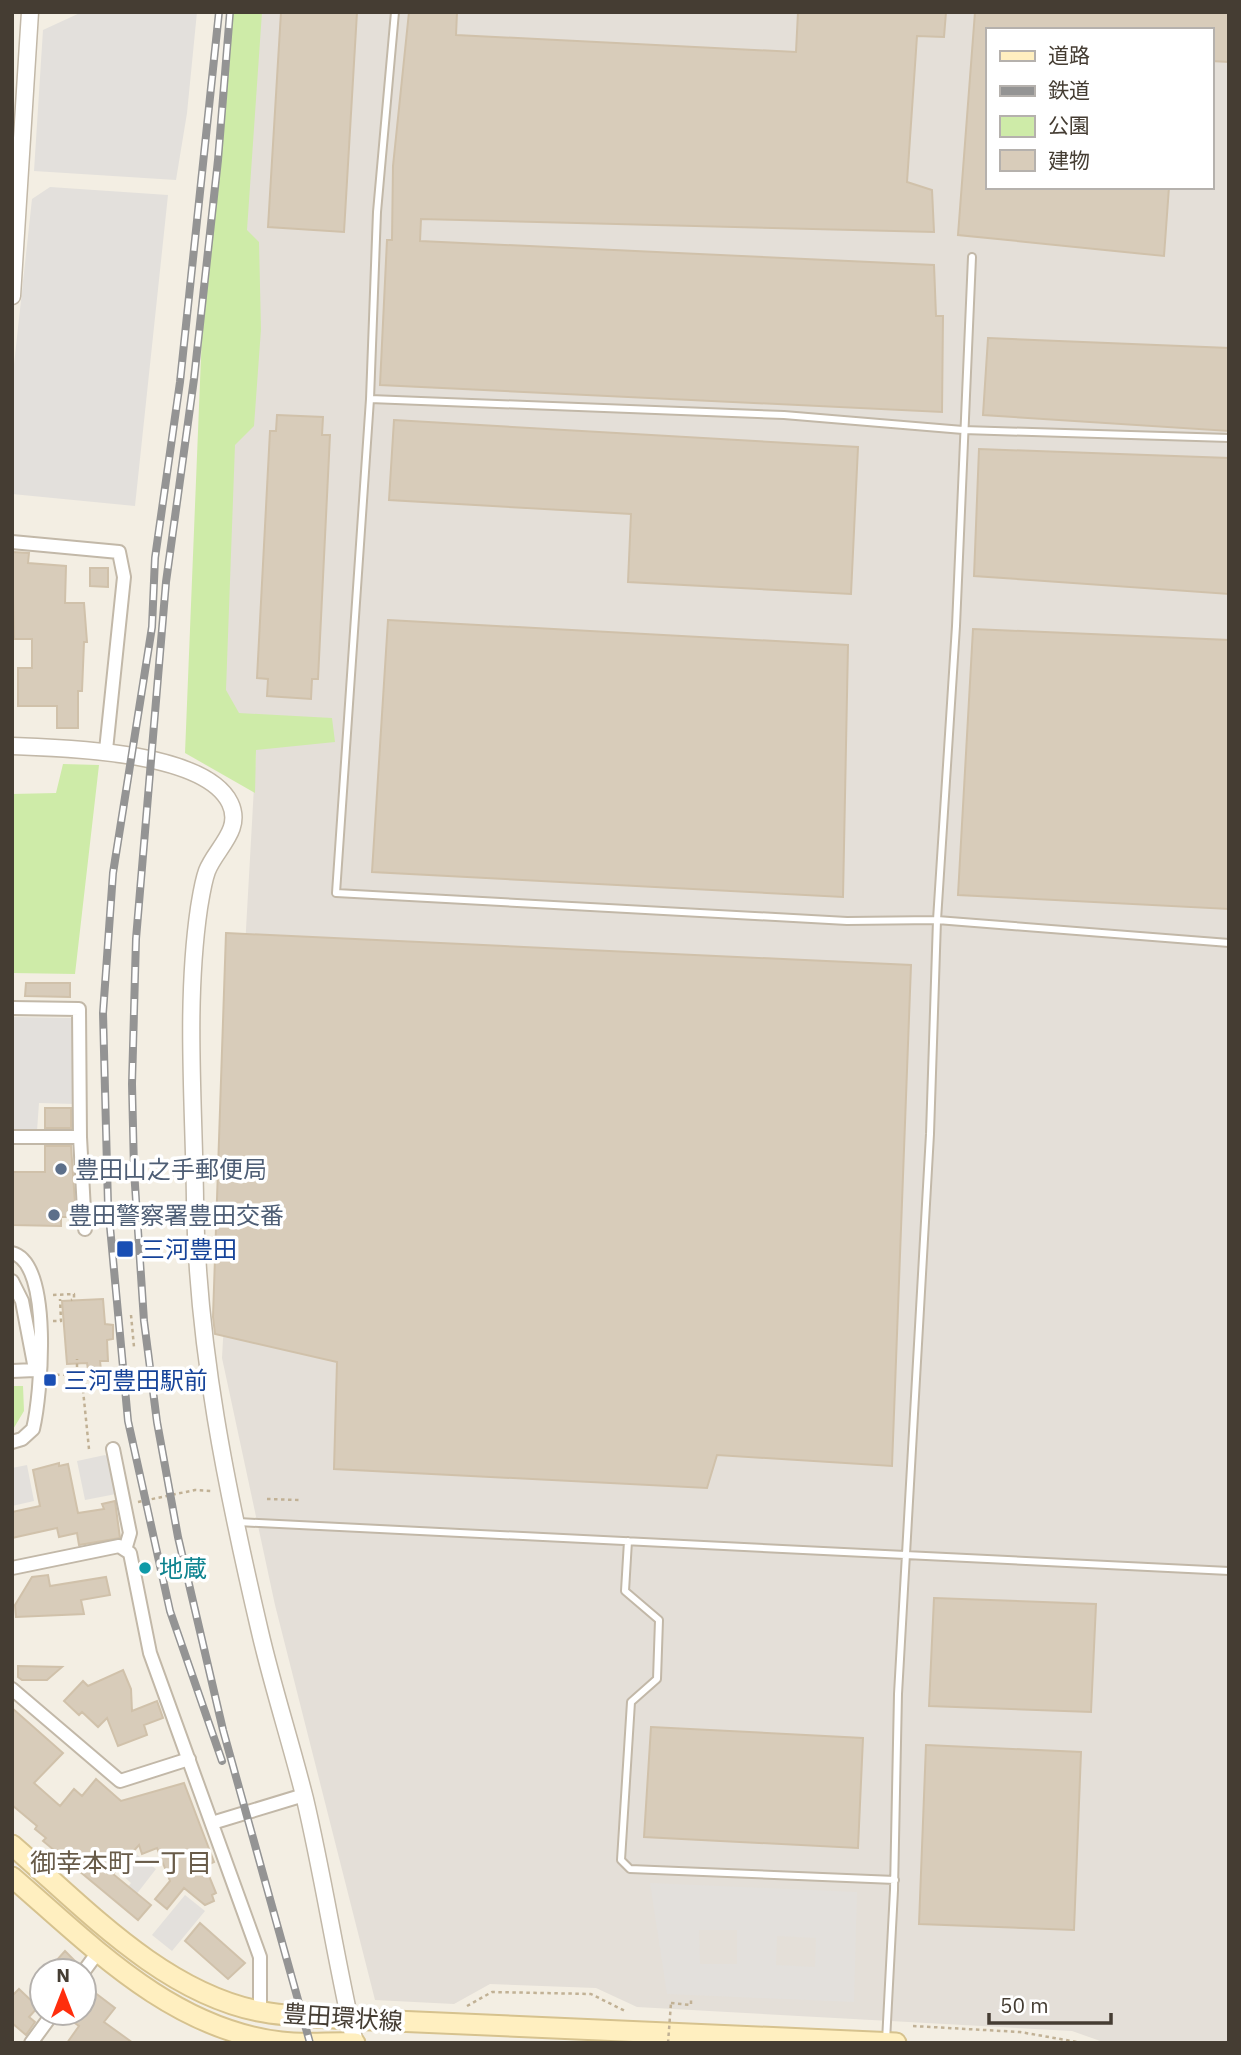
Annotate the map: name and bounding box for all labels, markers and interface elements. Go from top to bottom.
legend [986,28,1213,189]
text: 道路 [1048,41,1090,69]
text: 鉄道 [1048,76,1090,104]
text: 公園 [1048,111,1090,139]
text: 建物 [1048,146,1090,174]
place label: 豊田山之手郵便局 [75,1153,267,1185]
marker: 豊田山之手郵便局 [53,1161,69,1177]
place label: 豊田警察署豊田交番 [68,1199,284,1231]
marker: 豊田警察署豊田交番 [46,1207,62,1223]
place label: 三河豊田 [141,1233,237,1265]
marker: 三河豊田 [115,1239,135,1259]
place label: 三河豊田駅前 [64,1364,208,1396]
marker: 三河豊田駅前 [42,1372,58,1388]
place label: 地蔵 [159,1552,207,1584]
marker: 地蔵 [137,1560,153,1576]
district label: 御幸本町一丁目 [30,1845,212,1879]
north arrow [28,1957,98,2027]
text: N [56,1963,70,1987]
scale bar [989,1982,1112,2026]
text: 50 m [1000,1991,1049,2019]
street label: 豊田環状線 [282,1997,404,2037]

